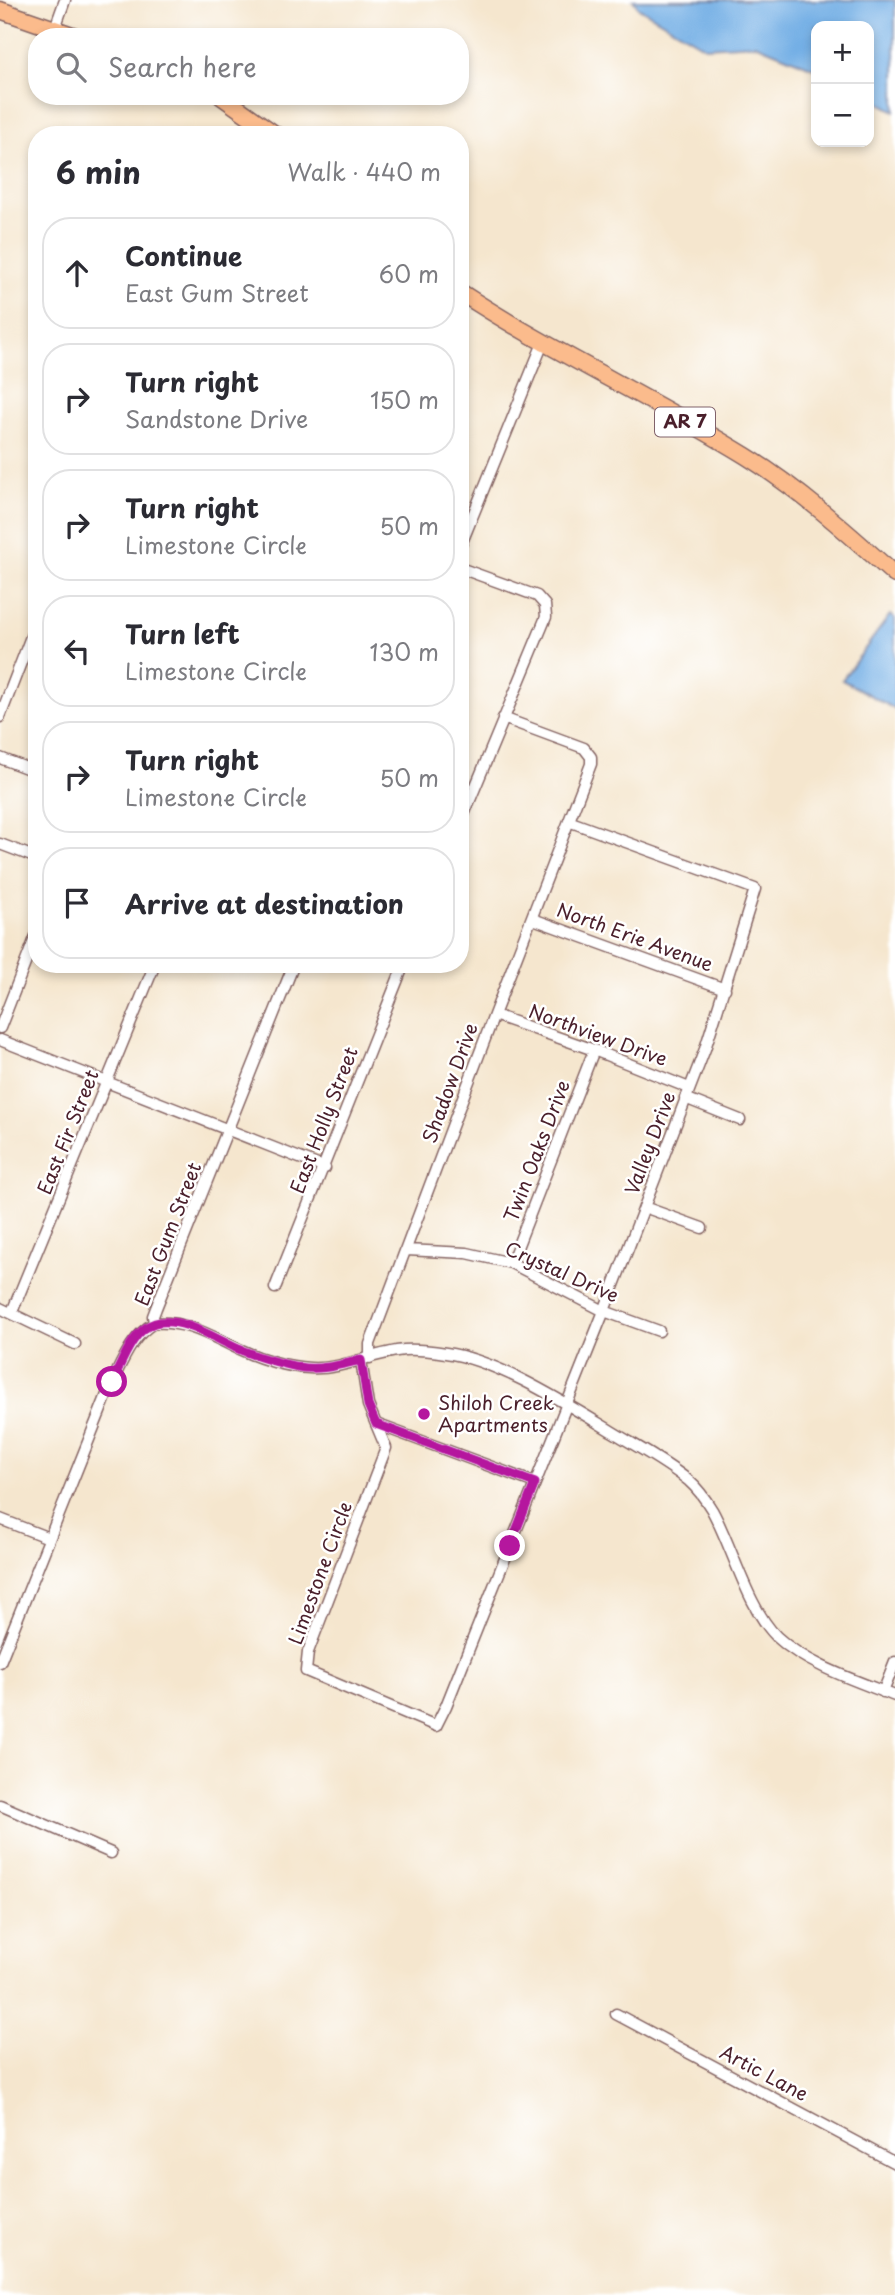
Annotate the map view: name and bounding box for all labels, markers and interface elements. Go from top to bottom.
map controls [811,21,874,147]
button: + [811,21,874,84]
search box [28,28,469,105]
text: Search here [108,47,257,86]
icon: search [52,48,90,86]
button: − [811,84,874,147]
text: 6 min [56,149,141,194]
text: Walk · 440 m [288,154,441,189]
text: Continue [125,236,242,275]
icon: ahead [58,254,96,292]
text: 60 m [379,256,439,291]
text: East Gum Street [125,275,309,310]
text: Turn right [125,362,259,401]
icon: right [58,380,96,418]
text: 150 m [370,382,439,417]
text: Sandstone Drive [125,401,308,436]
road number: AR 7 [655,408,715,436]
text: Turn right [125,488,259,527]
icon: right [58,506,96,544]
text: 50 m [379,508,439,543]
text: Limestone Circle [125,527,307,562]
text: Turn left [125,614,240,653]
icon: left [58,632,96,670]
text: 130 m [369,634,439,669]
text: Limestone Circle [125,653,307,688]
text: Turn right [125,740,259,779]
icon: right [58,758,96,796]
text: 50 m [379,760,439,795]
text: Limestone Circle [125,779,307,814]
icon: arrive [58,884,96,922]
text: Arrive at destination [125,884,404,923]
street label: North Erie Avenue [553,895,717,977]
street label: Northview Drive [525,996,671,1072]
street label: Shadow Drive [414,1019,484,1147]
street label: East Holly Street [282,1042,364,1197]
street label: East Fir Street [29,1065,105,1198]
street label: Twin Oaks Drive [496,1076,576,1226]
street label: Valley Drive [617,1087,681,1198]
street label: East Gum Street [127,1158,207,1309]
street label: Crystal Drive [501,1234,624,1309]
route start [96,1366,127,1397]
place label: Shiloh Creek Apartments [438,1388,555,1438]
marker: Shiloh Creek Apartments [416,1406,432,1422]
street label: Limestone Circle [280,1497,358,1648]
route end [494,1530,525,1561]
street label: Artic Lane [716,2037,813,2107]

